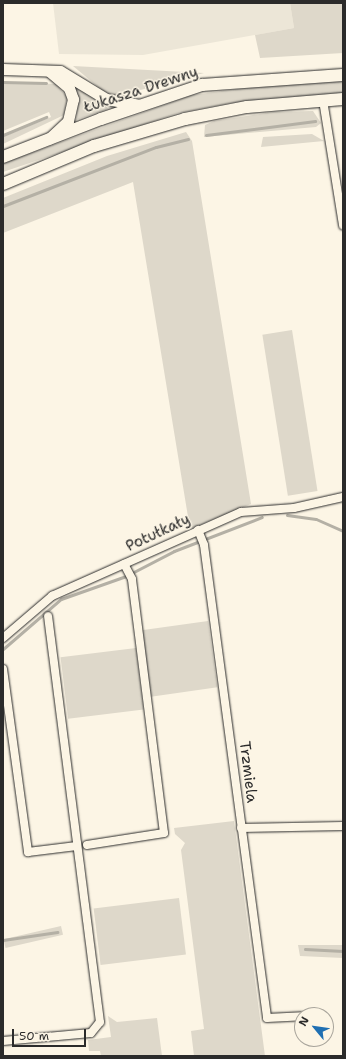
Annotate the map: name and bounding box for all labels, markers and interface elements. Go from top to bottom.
street label: Łukasza Drewny [82,63,200,117]
street label: Potułkały [123,510,193,556]
street label: Trzmiela [235,740,261,804]
north arrow [294,1007,334,1047]
text: N [295,1014,313,1029]
scale bar [14,1021,88,1047]
text: 50 m [19,1028,49,1044]

